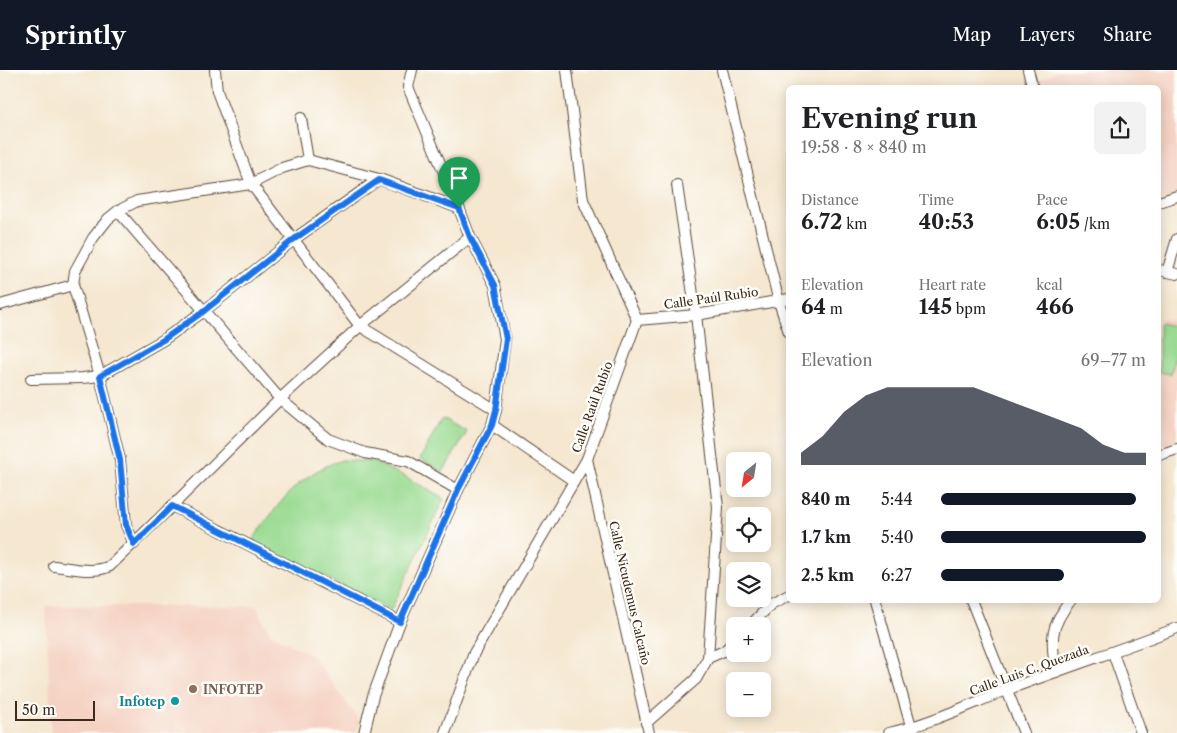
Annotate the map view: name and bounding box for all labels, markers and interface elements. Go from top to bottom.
text: Sprintly [25,21,126,50]
text: Map [953,24,991,46]
text: Layers [1019,24,1075,46]
text: Share [1103,24,1152,46]
text: Evening run [801,101,977,135]
button: share [1094,102,1146,154]
text: 19:58 · 8 × 840 m [801,137,927,157]
pin [438,157,480,208]
icon: arrive [445,164,473,192]
text: Distance [801,191,859,209]
text: Time [919,191,954,209]
text: Pace [1036,191,1068,209]
text: 6.72 [801,209,842,234]
text: 40:53 [919,209,974,234]
text: 6:05 [1036,209,1080,234]
text: km [842,215,867,233]
text: /km [1080,215,1110,233]
text: Elevation [801,276,864,294]
text: Heart rate [919,276,986,294]
text: kcal [1036,276,1063,294]
street label: Calle Paúl Rubio [663,284,759,312]
text: 64 [801,294,826,319]
text: 145 [919,294,952,319]
text: 466 [1036,294,1074,319]
text: m [826,300,843,318]
text: bpm [952,300,986,318]
text: Elevation [801,350,872,370]
text: 69–77 m [1081,350,1146,370]
street label: Calle Raúl Rubio [569,359,615,455]
north arrow [726,452,771,498]
map controls [726,452,771,717]
text: 840 m [801,489,850,509]
text: 5:44 [881,489,913,509]
button: locate [726,507,771,552]
street label: Calle Nicudemus Calcaño [606,520,654,666]
text: 1.7 km [801,527,851,547]
text: 5:40 [881,527,914,547]
button: layers [726,562,771,607]
text: 2.5 km [801,565,854,585]
text: 6:27 [881,565,912,585]
button: + [726,617,771,662]
street label: Calle Luis C. Quezada [967,641,1091,699]
button: − [726,672,771,717]
place label: INFOTEP [203,682,263,697]
marker: INFOTEP [187,683,199,695]
place label: Infotep [119,694,165,709]
marker: Infotep [169,695,181,707]
scale bar [15,698,95,721]
text: 50 m [22,701,55,719]

